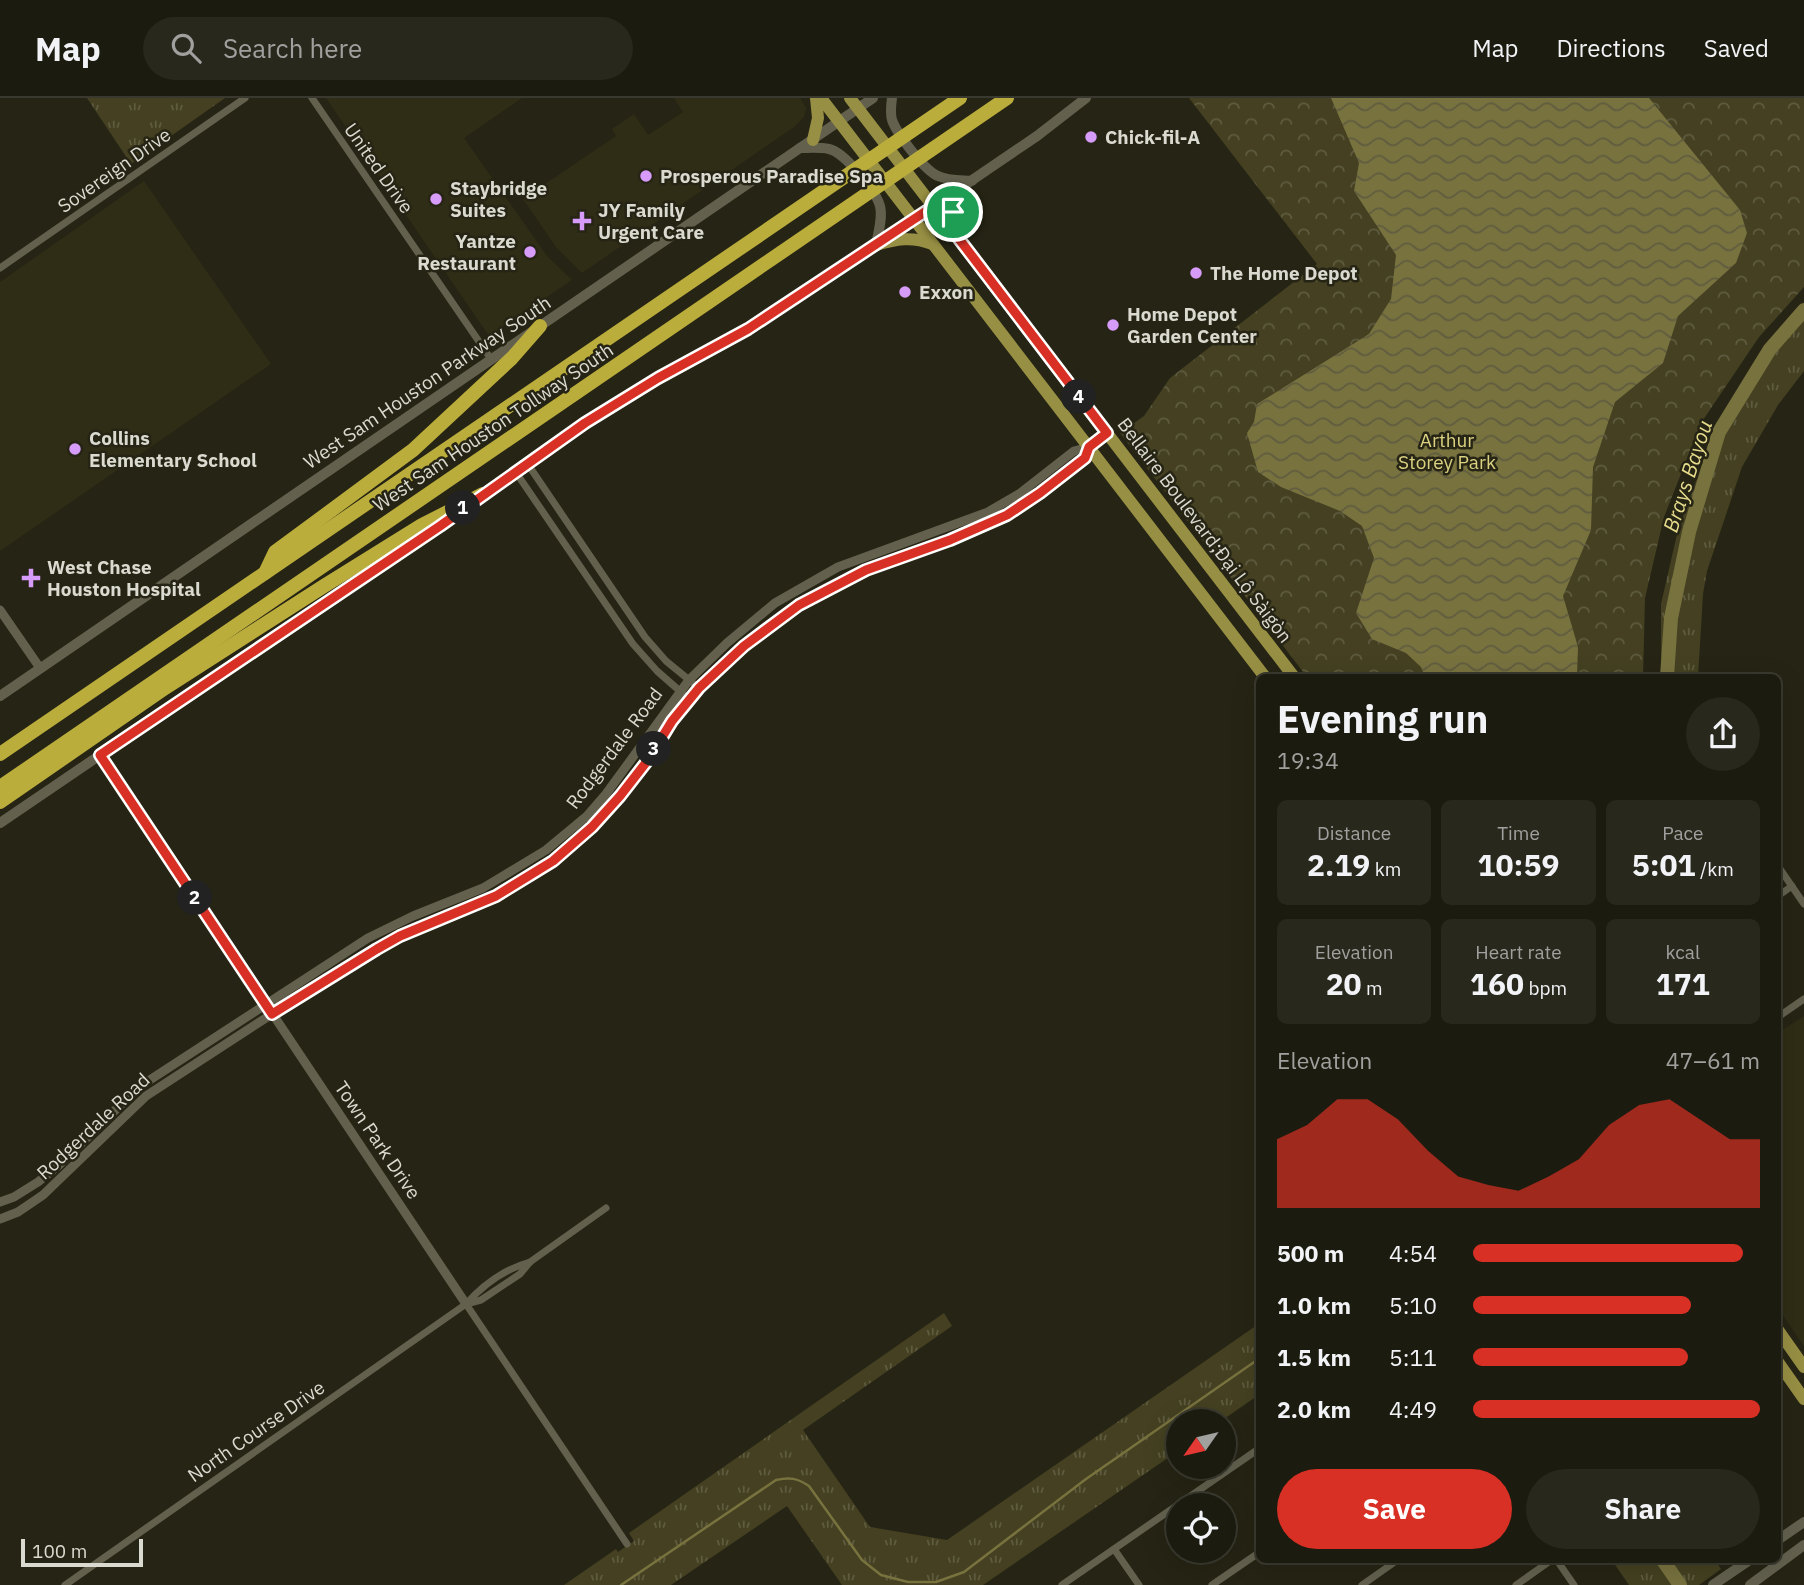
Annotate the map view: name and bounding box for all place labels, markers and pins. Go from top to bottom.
place label: Chick-fil-A [1105,125,1200,149]
marker: Chick-fil-A [1083,129,1099,145]
place label: Prosperous Paradise Spa [660,164,883,188]
marker: Prosperous Paradise Spa [638,168,654,184]
place label: Staybridge Suites [450,176,547,222]
pin [923,182,983,242]
marker: Staybridge Suites [428,191,444,207]
place label: JY Family Urgent Care [598,198,704,244]
marker: JY Family Urgent Care [572,211,592,231]
place label: Yantze Restaurant [417,229,516,275]
marker: Yantze Restaurant [522,244,538,260]
place label: The Home Depot [1210,261,1358,285]
marker: The Home Depot [1188,265,1204,281]
place label: Exxon [919,280,974,304]
marker: Exxon [897,284,913,300]
place label: Home Depot Garden Center [1127,302,1257,348]
marker: Home Depot Garden Center [1105,317,1121,333]
pin: 4 [1062,380,1096,414]
place label: Collins Elementary School [89,426,257,472]
marker: Collins Elementary School [67,441,83,457]
pin: 1 [446,490,480,526]
place label: West Chase Houston Hospital [47,555,201,601]
marker: West Chase Houston Hospital [21,568,41,588]
pin: 3 [636,732,672,766]
pin: 2 [178,880,212,916]

